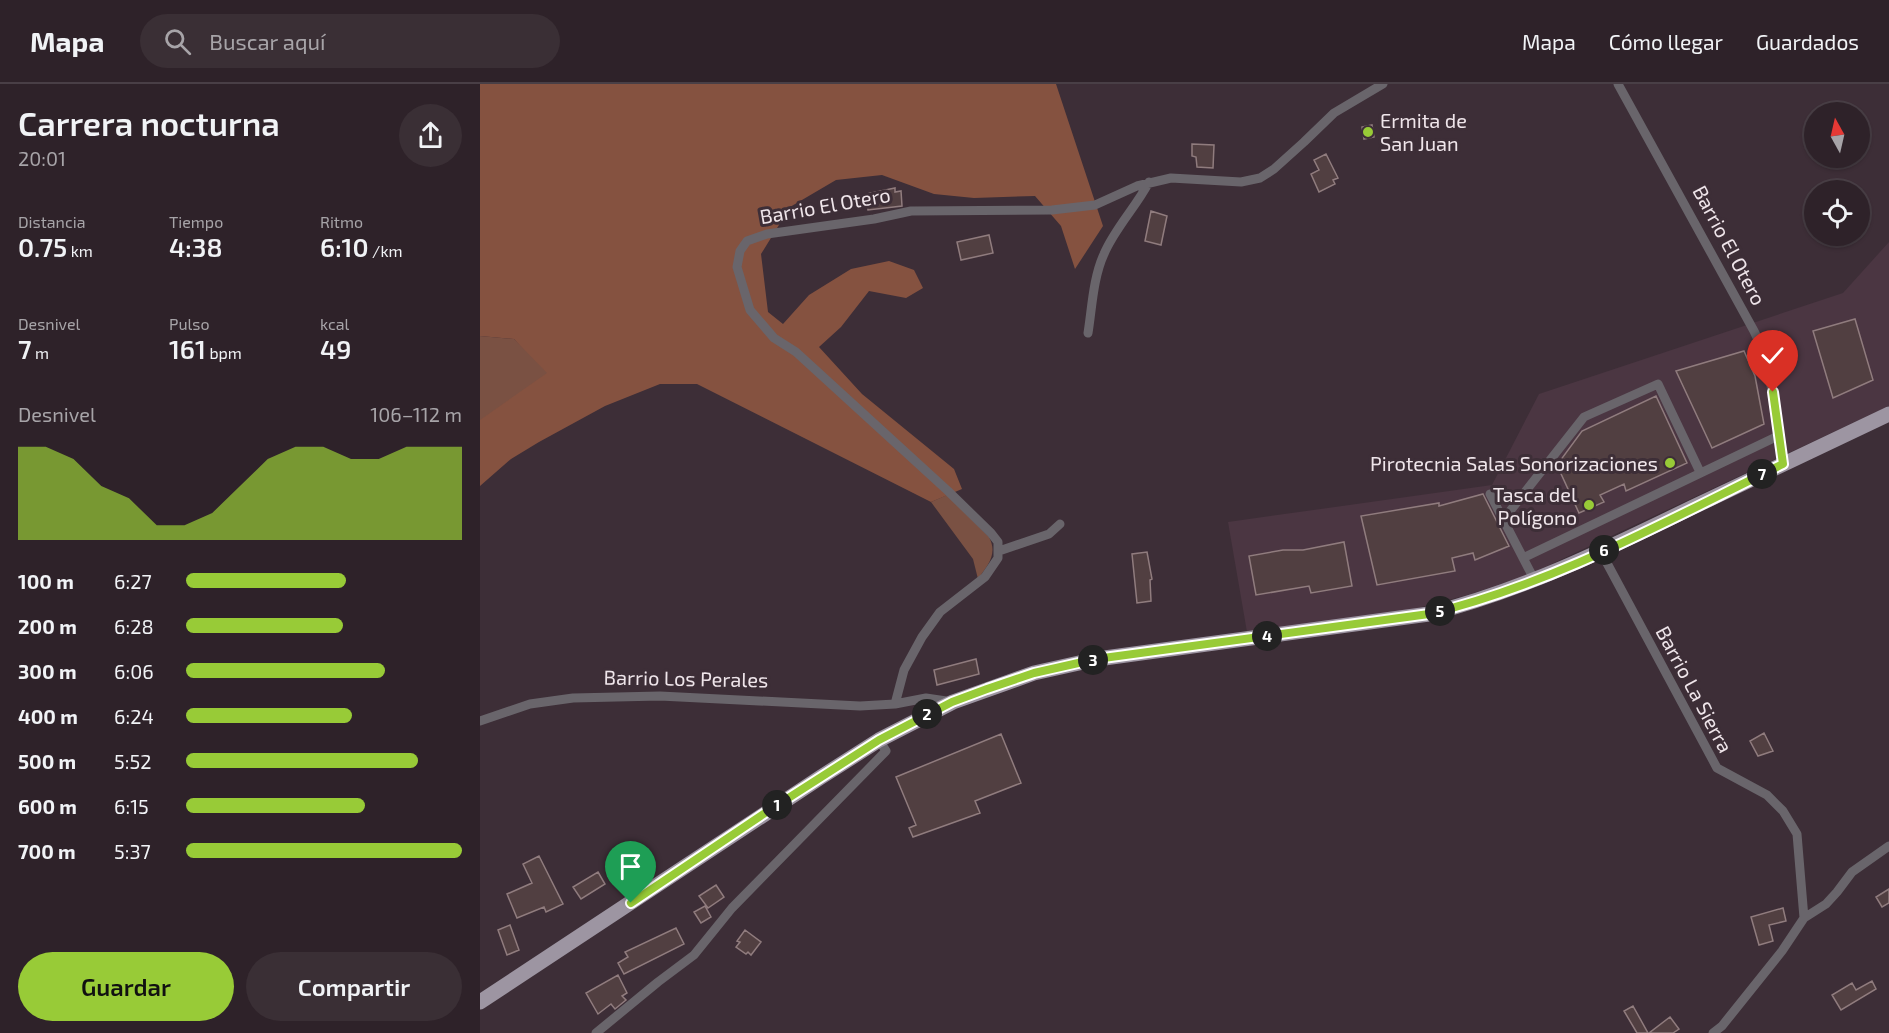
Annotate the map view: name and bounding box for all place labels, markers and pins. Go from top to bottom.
place label: Ermita de San Juan [1380,108,1467,155]
marker: Ermita de San Juan [1361,125,1375,139]
pin [1747,330,1798,392]
place label: Pirotecnia Salas Sonorizaciones [1370,451,1658,475]
marker: Pirotecnia Salas Sonorizaciones [1663,456,1677,470]
pin: 7 [1747,459,1777,489]
place label: Tasca del Polígono [1493,482,1577,529]
marker: Tasca del Polígono [1582,498,1596,512]
pin: 6 [1589,535,1619,565]
pin: 5 [1425,596,1455,626]
pin: 4 [1252,621,1282,651]
pin: 3 [1078,645,1108,675]
pin: 2 [912,699,942,729]
pin: 1 [762,790,792,820]
pin [605,841,656,903]

